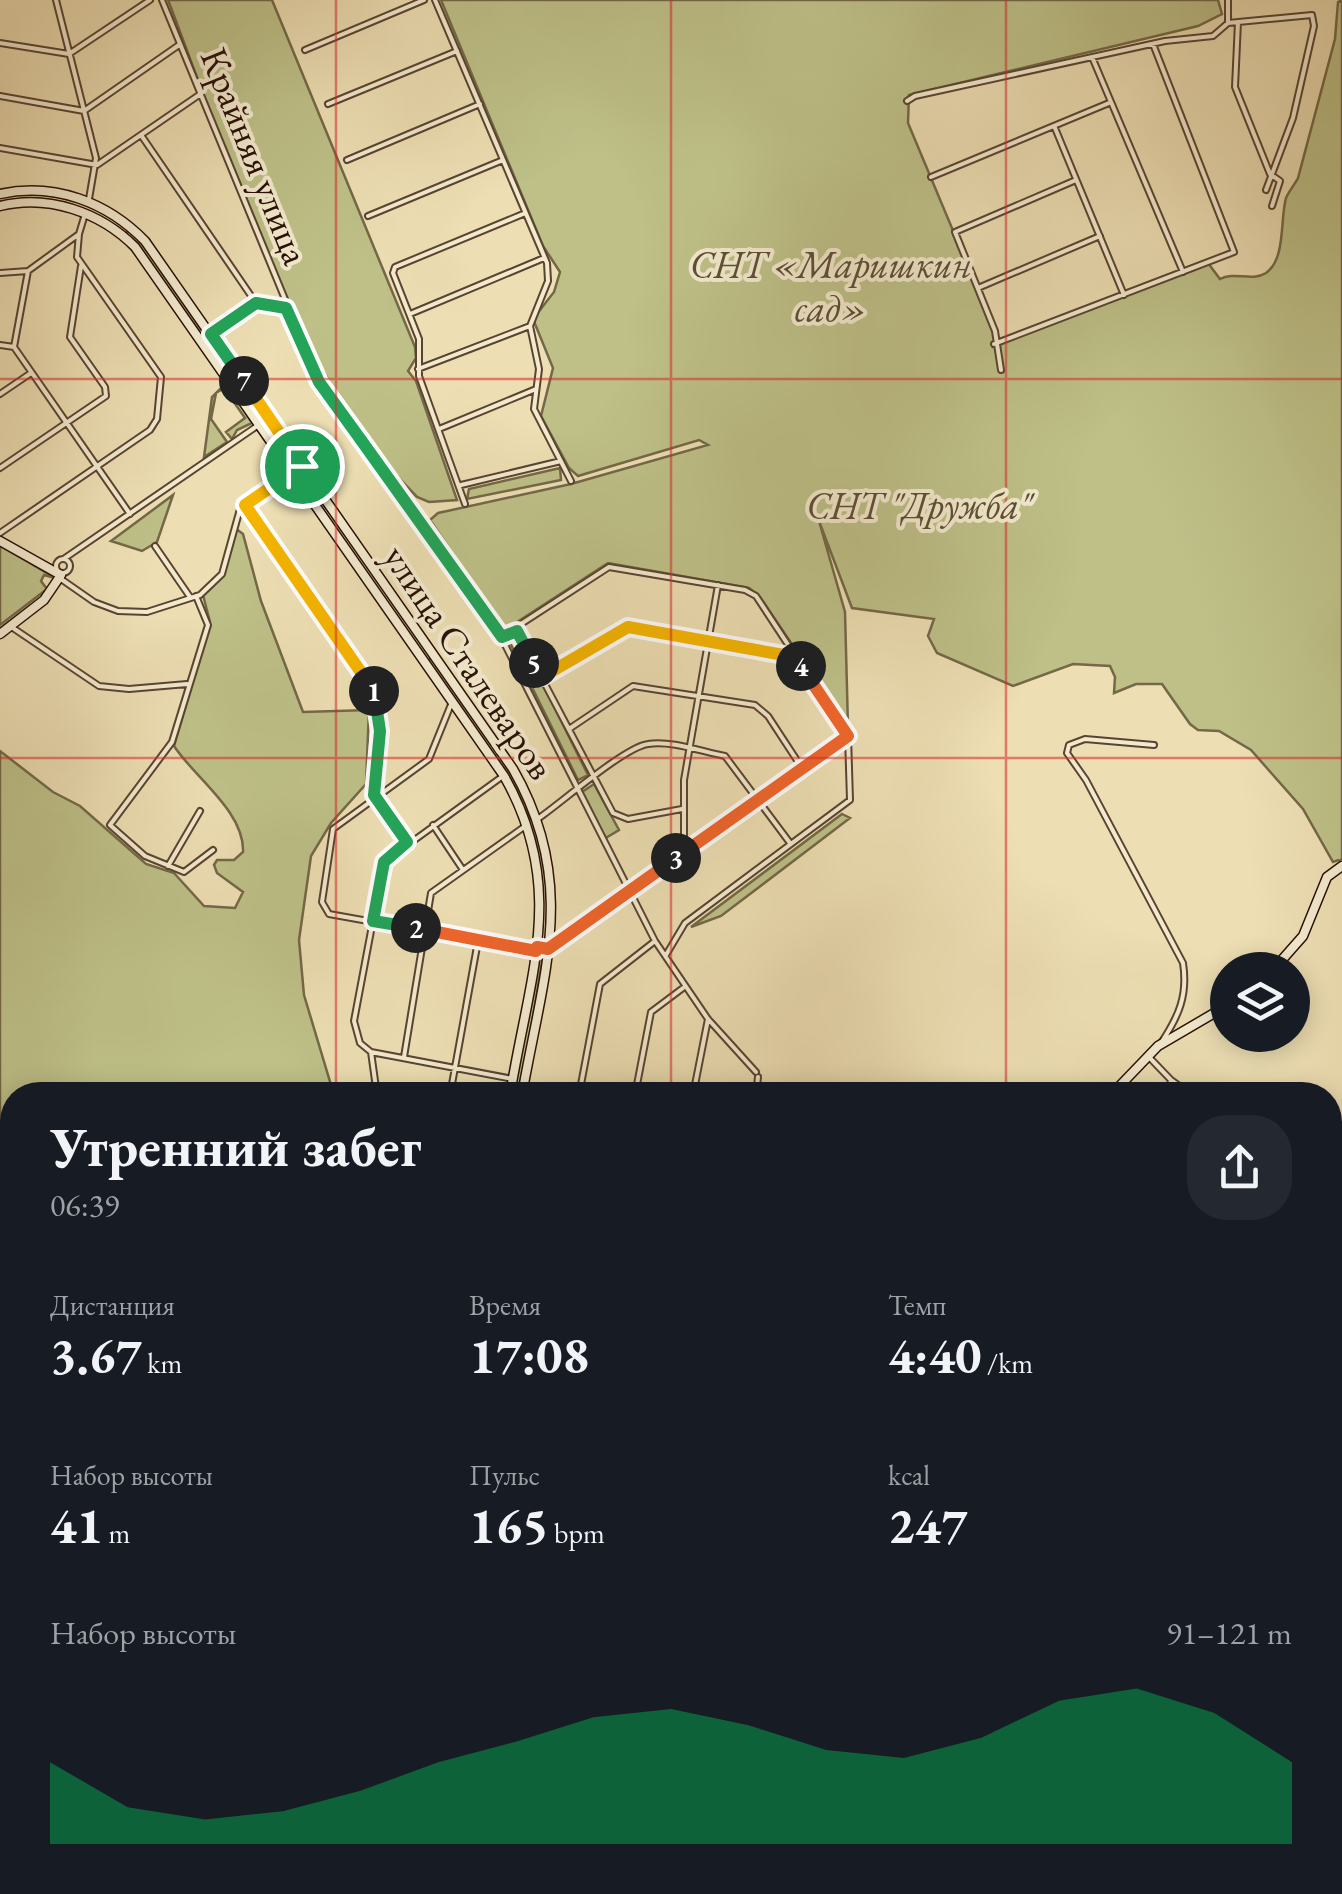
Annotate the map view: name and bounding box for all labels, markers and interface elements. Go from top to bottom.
street label: Крайняя улица [190,40,321,272]
park label: СНТ «Маришкин сад» [690,239,972,332]
pin: 7 [219,356,269,406]
text: 7 [237,363,251,399]
pin [260,424,345,509]
icon: arrive [275,439,330,494]
park label: СНТ "Дружба" [806,480,1035,529]
street label: улица Сталеваров [373,535,566,789]
pin: 5 [509,638,559,688]
pin: 4 [776,641,826,691]
text: 5 [527,645,541,681]
text: 4 [794,648,808,684]
pin: 1 [349,666,399,716]
text: 1 [367,673,381,709]
pin: 3 [651,833,701,883]
text: 3 [669,840,683,876]
pin: 2 [391,903,441,953]
text: 2 [409,910,423,946]
map controls [1210,952,1310,1052]
button: layers [1210,952,1310,1052]
text: Утренний забег [50,1111,422,1182]
button: share [1187,1115,1292,1220]
text: 06:39 [50,1184,119,1226]
text: Дистанция [50,1287,175,1323]
text: Время [469,1287,541,1323]
text: Темп [888,1287,946,1323]
text: 3.67 [50,1323,142,1388]
text: 17:08 [469,1323,589,1388]
text: 4:40 [888,1323,981,1388]
text: km [142,1345,182,1381]
text: /km [981,1345,1033,1381]
text: Набор высоты [50,1457,213,1493]
text: Пульс [469,1457,540,1493]
text: kcal [888,1457,930,1493]
text: 41 [50,1493,103,1558]
text: 165 [469,1493,548,1558]
text: 247 [888,1493,967,1558]
text: m [103,1515,130,1551]
text: bpm [548,1515,605,1551]
text: Набор высоты [50,1612,236,1654]
text: 91–121 m [1166,1612,1292,1654]

